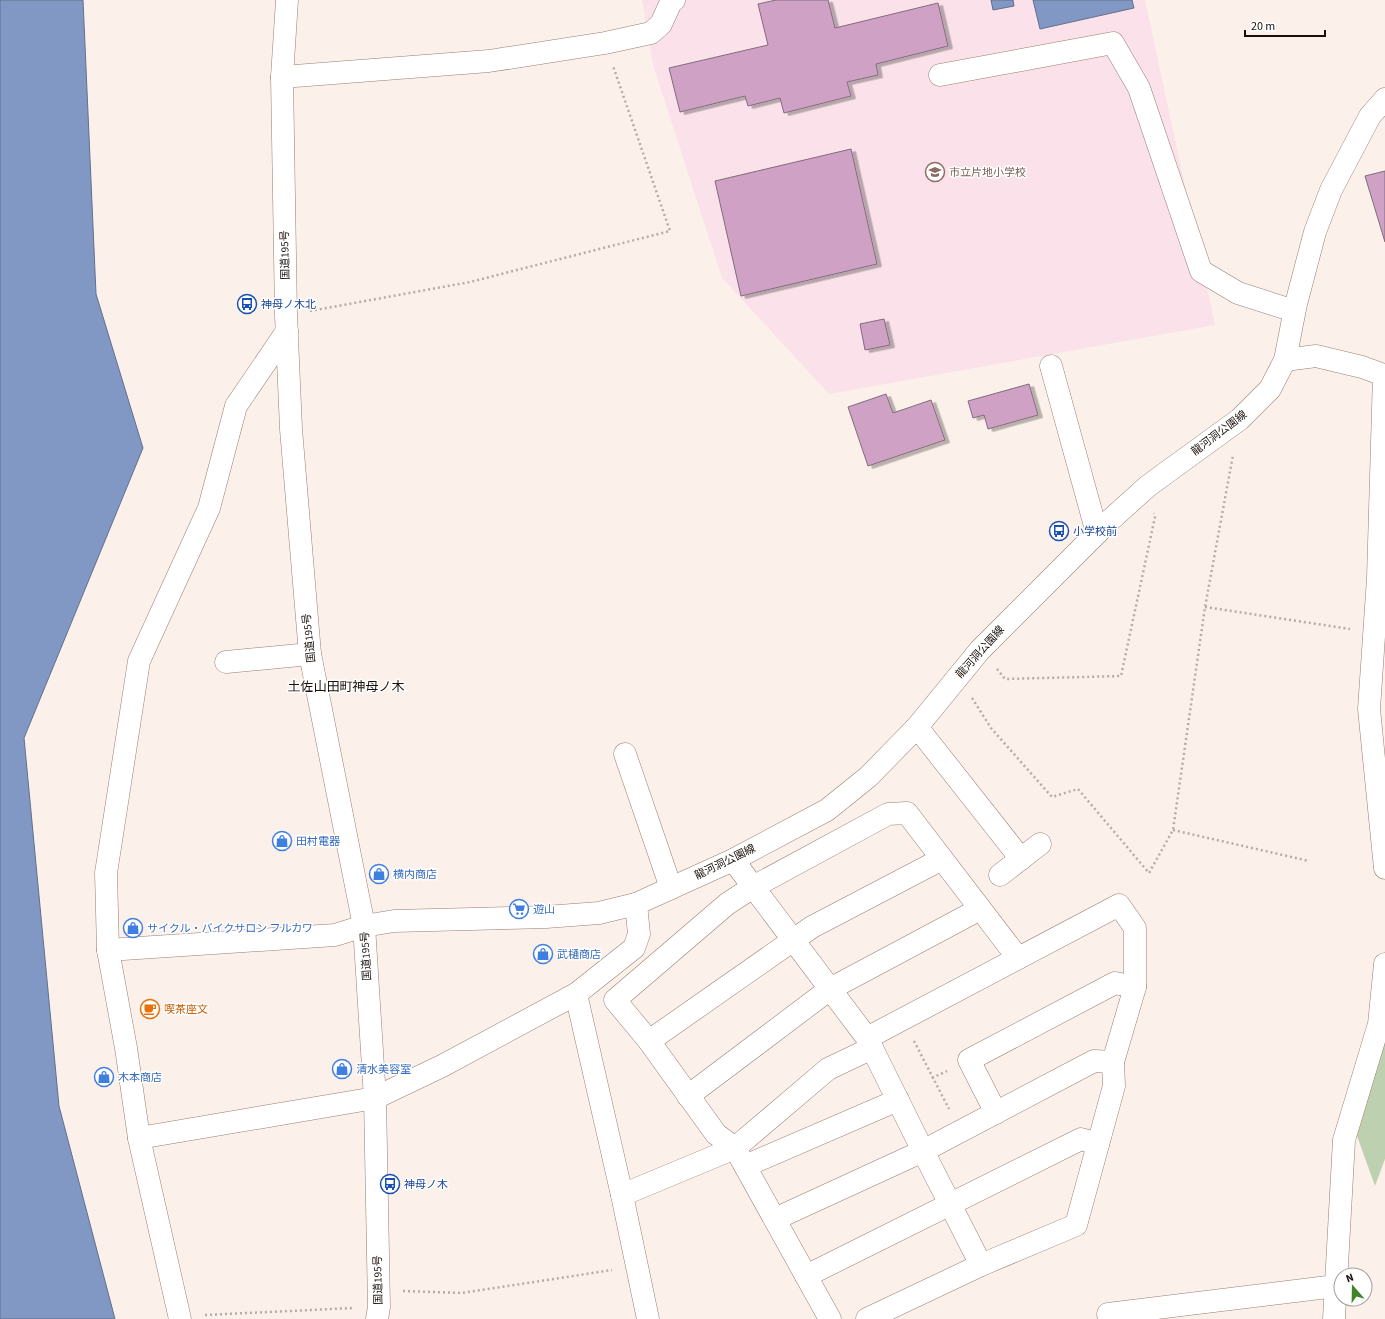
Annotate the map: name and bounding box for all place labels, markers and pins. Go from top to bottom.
school or university icon: 市立片地小学校 [924,161,946,183]
place label: 市立片地小学校 [949,165,1026,180]
bus stop icon: 神母ノ木北 [236,293,258,315]
place label: 神母ノ木北 [261,297,316,312]
bus stop icon: 小学校前 [1048,520,1070,542]
place label: 小学校前 [1073,524,1117,539]
shop icon: 田村電器 [271,830,293,852]
place label: 田村電器 [296,834,340,849]
shop icon: 横内商店 [368,863,390,885]
place label: 横内商店 [393,867,437,882]
supermarket icon: 遊山 [508,898,530,920]
place label: 遊山 [533,902,555,917]
shop icon: サイクル・バイクサロン フルカワ [122,917,144,939]
place label: サイクル・バイクサロン フルカワ [147,921,313,936]
shop icon: 武樋商店 [532,943,554,965]
place label: 武樋商店 [557,947,601,962]
cafe icon: 喫茶座文 [139,998,161,1020]
place label: 喫茶座文 [164,1002,208,1017]
shop icon: 清水美容室 [331,1058,353,1080]
place label: 清水美容室 [356,1062,411,1077]
shop icon: 木本商店 [93,1066,115,1088]
place label: 木本商店 [118,1070,162,1085]
bus stop icon: 神母ノ木 [379,1173,401,1195]
place label: 神母ノ木 [404,1177,448,1192]

